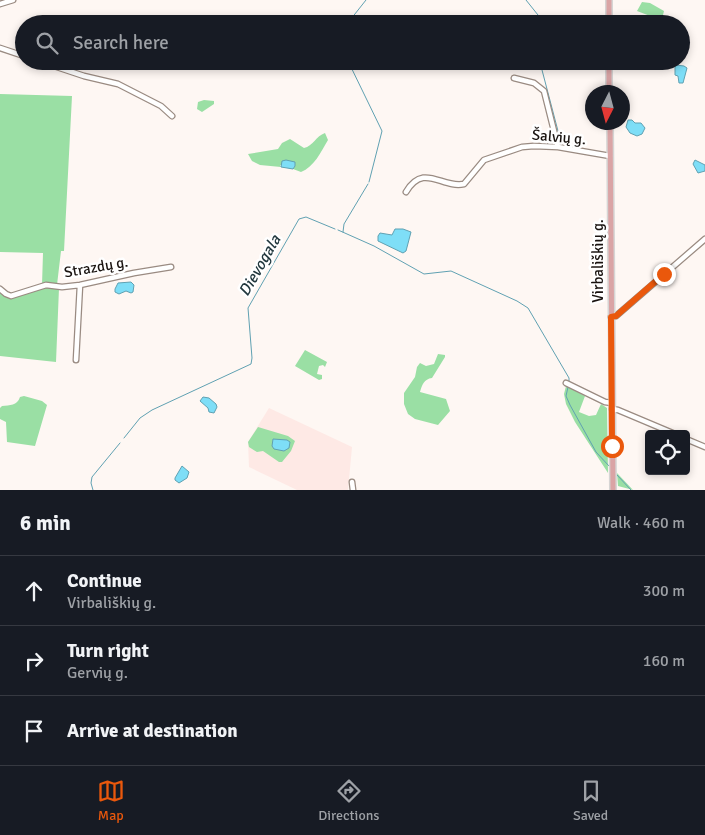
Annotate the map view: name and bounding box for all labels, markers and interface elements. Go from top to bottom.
search box [15,15,690,70]
icon: search [33,29,61,57]
text: Search here [73,31,169,55]
north arrow [585,85,630,130]
street label: Šalvių g. [531,125,587,148]
street label: Virbališkių g. [589,219,607,303]
water label: Dievogala [234,231,286,300]
street label: Strazdų g. [63,253,129,281]
route end [653,263,676,286]
map controls [645,430,690,475]
button: locate [645,430,690,475]
route start [601,435,624,458]
text: 6 min [20,510,71,536]
text: Walk · 460 m [597,513,685,533]
text: Continue [67,569,142,593]
icon: ahead [20,577,48,605]
text: 300 m [643,581,685,601]
text: Virbališkių g. [67,593,156,613]
text: Turn right [67,639,149,663]
icon: right [20,647,48,675]
text: 160 m [643,651,685,671]
text: Gervių g. [67,663,128,683]
icon: arrive [20,717,48,745]
text: Arrive at destination [67,719,238,743]
tab: Map [97,777,125,824]
tab: Directions [318,777,379,824]
tab: Saved [573,777,608,824]

